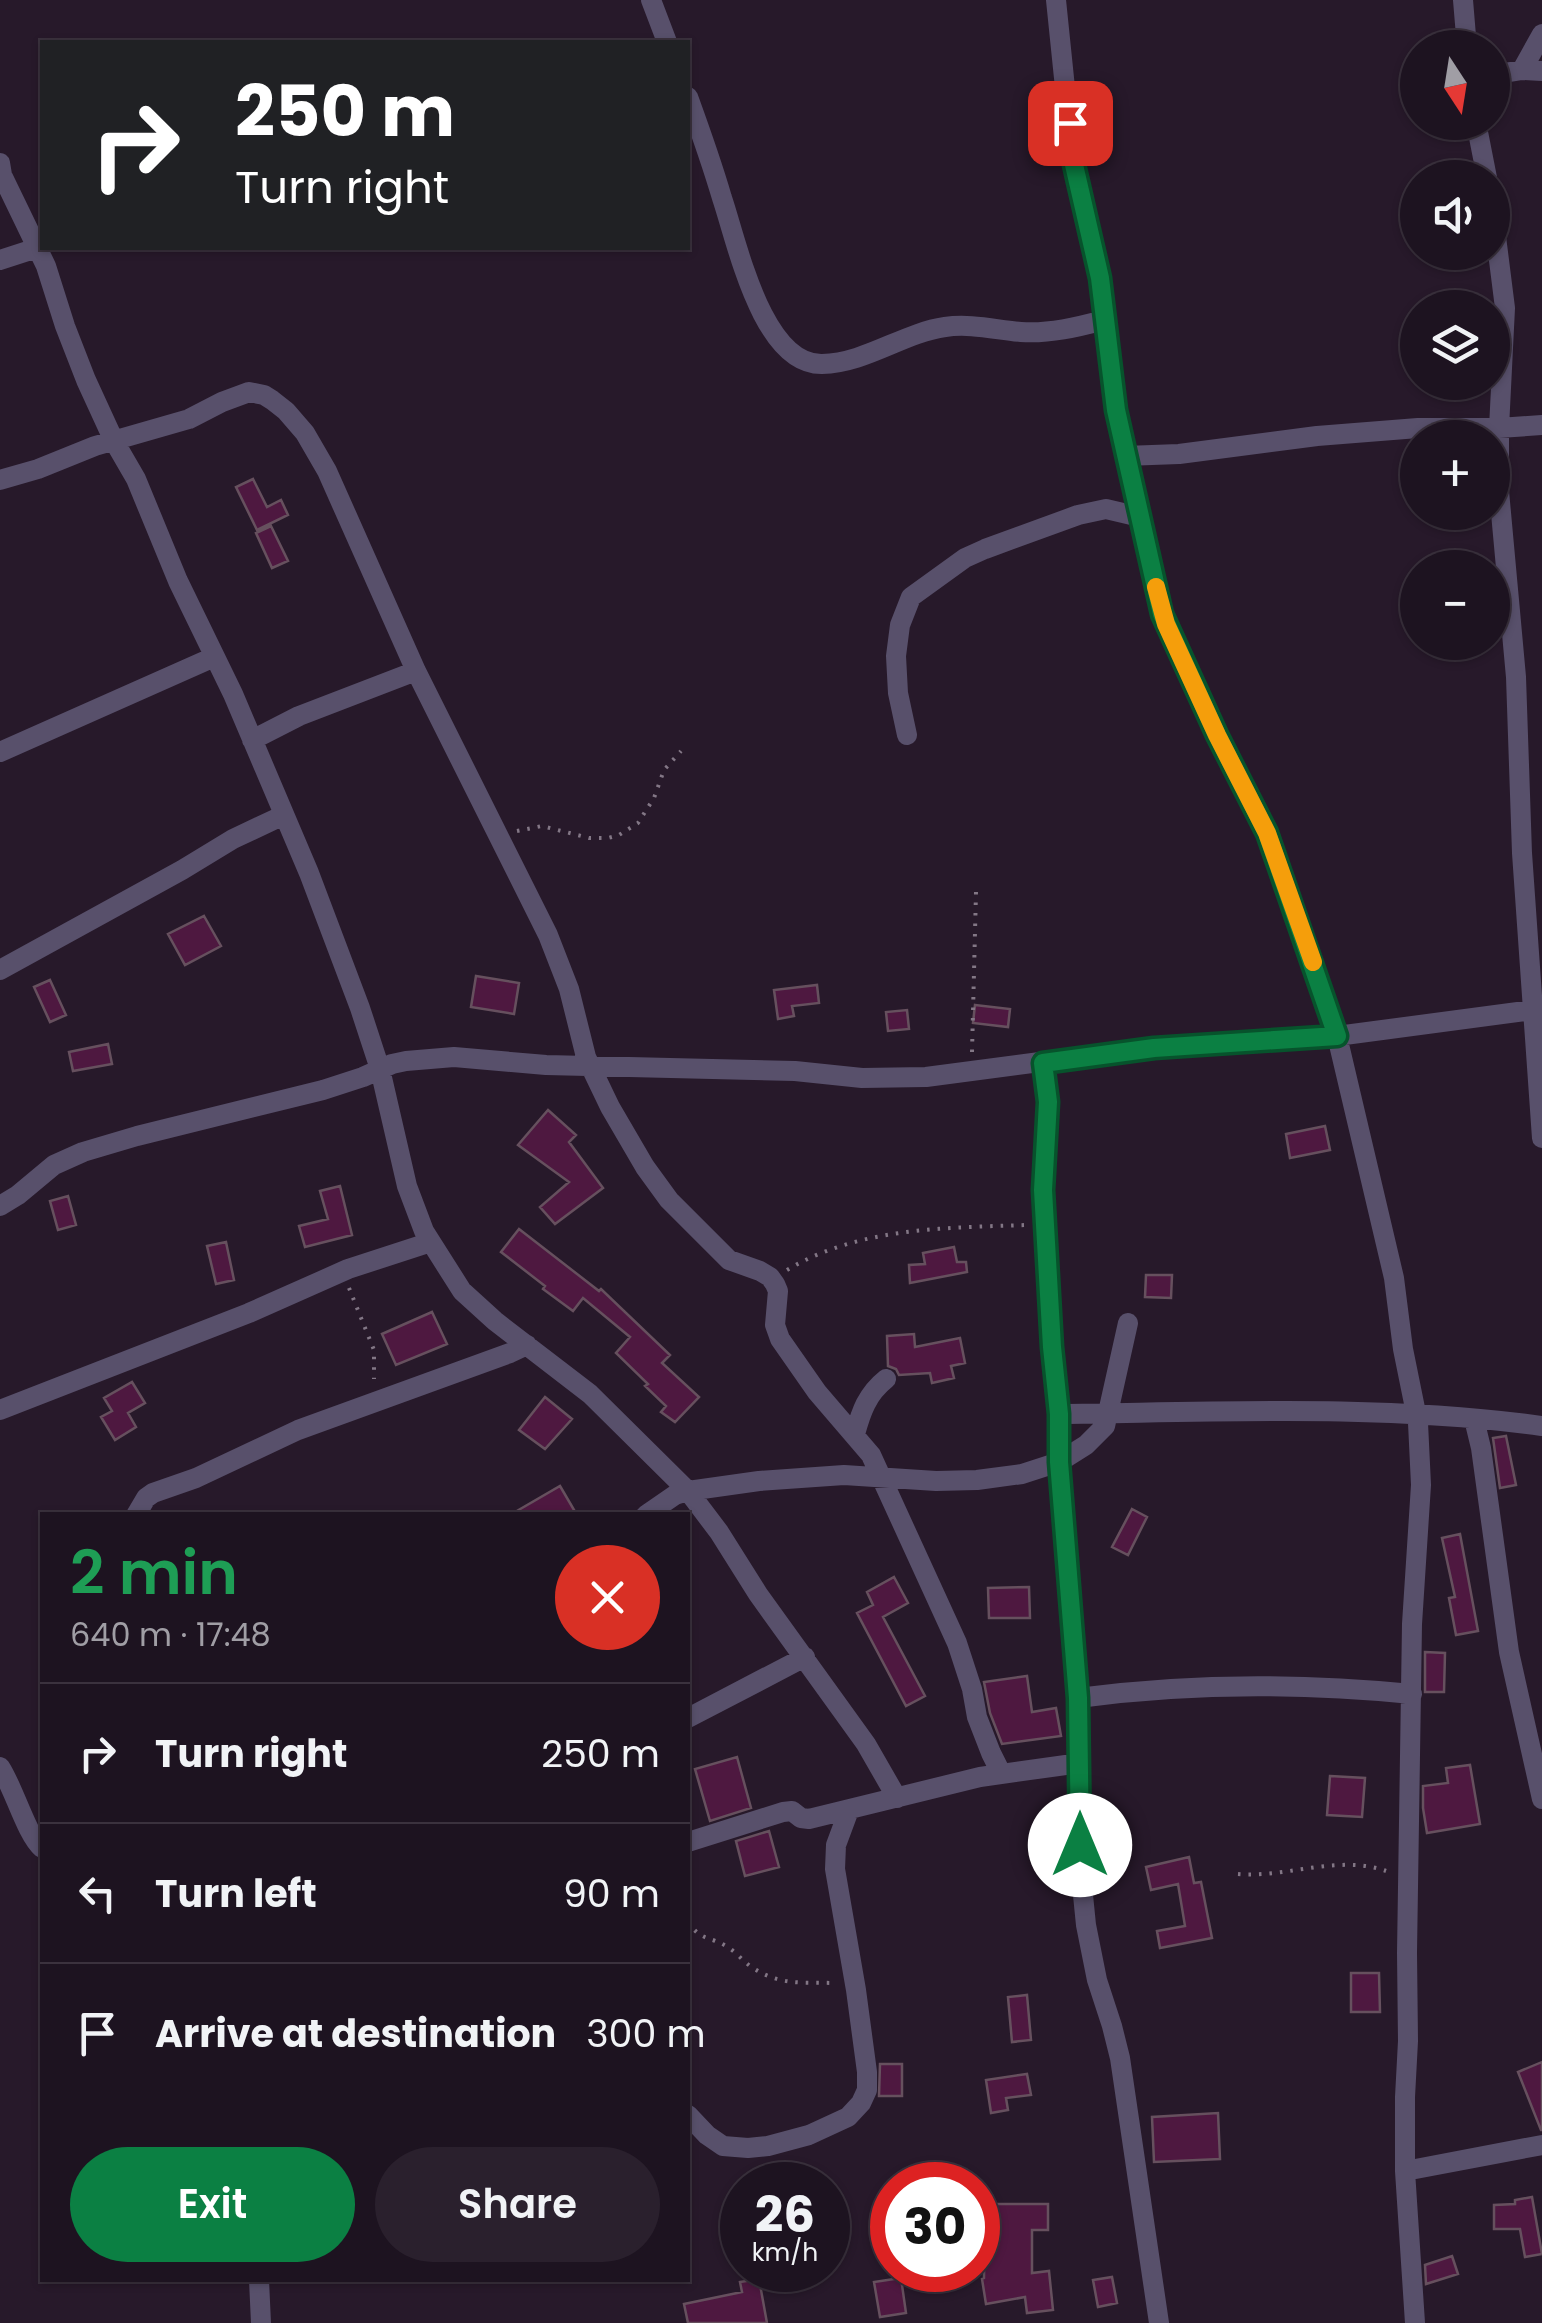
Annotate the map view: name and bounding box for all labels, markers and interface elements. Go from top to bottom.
north arrow [1400,30,1510,140]
map controls [1400,30,1510,660]
text: 250 m [235,62,455,161]
icon: right [70,80,200,210]
pin [1028,81,1113,166]
icon: arrive [1043,96,1098,151]
text: Turn right [235,156,449,219]
button: sound [1400,160,1510,270]
button: layers [1400,290,1510,400]
button: + [1400,420,1510,530]
button: − [1400,550,1510,660]
text: 2 min [70,1531,238,1615]
button: close [555,1545,660,1650]
text: 640 m · 17:48 [70,1612,271,1657]
icon: right [70,1726,125,1781]
text: Turn right [155,1727,347,1780]
text: 250 m [541,1727,660,1780]
position arrow [1028,1793,1132,1897]
icon: left [70,1866,125,1921]
text: Turn left [155,1867,317,1920]
text: 90 m [563,1867,660,1920]
icon: arrive [70,2006,125,2061]
text: Arrive at destination [155,2007,556,2060]
text: 300 m [586,2007,706,2060]
button: Exit [70,2147,355,2262]
button: Share [375,2147,660,2262]
speed limit sign: 30 [870,2162,1000,2292]
text: 26 [755,2179,815,2250]
text: km/h [752,2235,818,2270]

